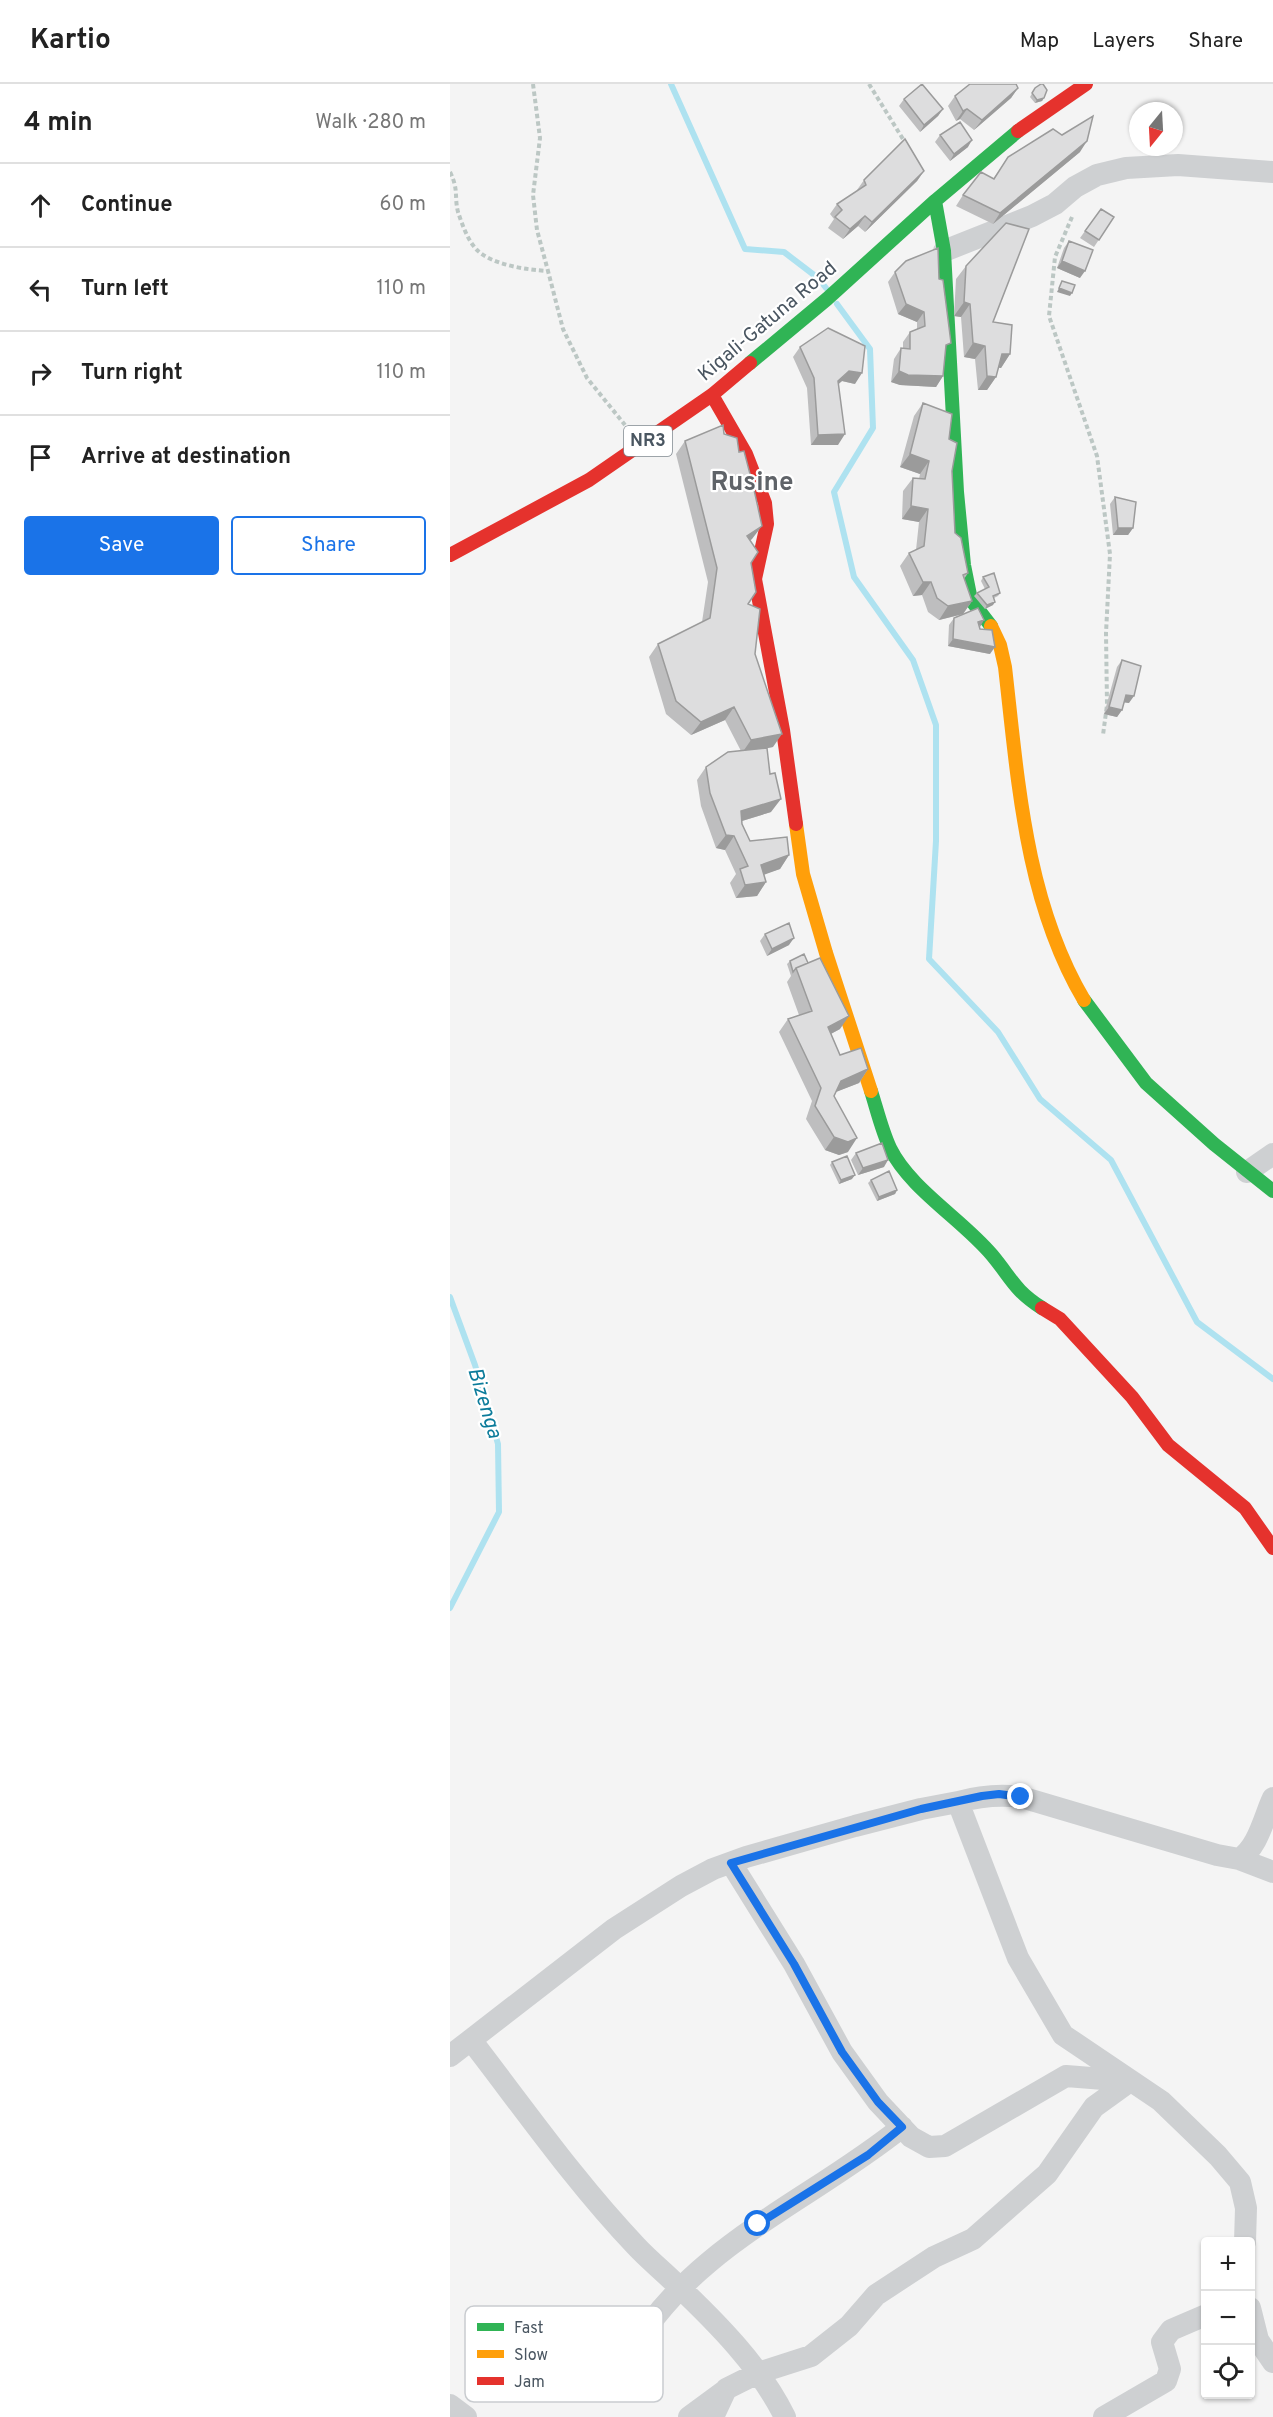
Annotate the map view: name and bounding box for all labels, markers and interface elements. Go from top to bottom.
text: Kartio [30,23,111,59]
text: Map [1020,28,1059,55]
text: Layers [1092,28,1155,55]
text: Share [1188,28,1243,55]
north arrow [1129,102,1183,156]
text: 4 min [24,107,93,140]
text: Walk · 280 m [315,110,426,136]
icon: ahead [24,189,57,222]
text: Continue [81,192,172,219]
text: 60 m [380,192,426,218]
street label: Kigali-Gatuna Road [693,256,843,388]
icon: left [24,273,57,306]
text: Turn left [81,276,169,303]
text: 110 m [377,276,426,302]
icon: right [24,357,57,390]
text: Turn right [81,360,183,387]
text: 110 m [377,360,426,386]
road number: NR3 [624,426,672,456]
icon: arrive [24,441,57,474]
text: Arrive at destination [81,444,291,471]
district label: Rusine [710,467,794,500]
button: Save [24,516,219,575]
button: Share [231,516,426,575]
water label: Bizenga [460,1364,508,1442]
route end [1007,1783,1033,1809]
route start [744,2210,770,2236]
map controls [1201,2237,1255,2399]
button: + [1201,2237,1255,2291]
button: − [1201,2291,1255,2345]
legend [465,2306,663,2402]
text: Fast [514,2319,544,2339]
button: locate [1201,2345,1255,2399]
text: Slow [514,2346,548,2366]
text: Jam [514,2373,545,2393]

